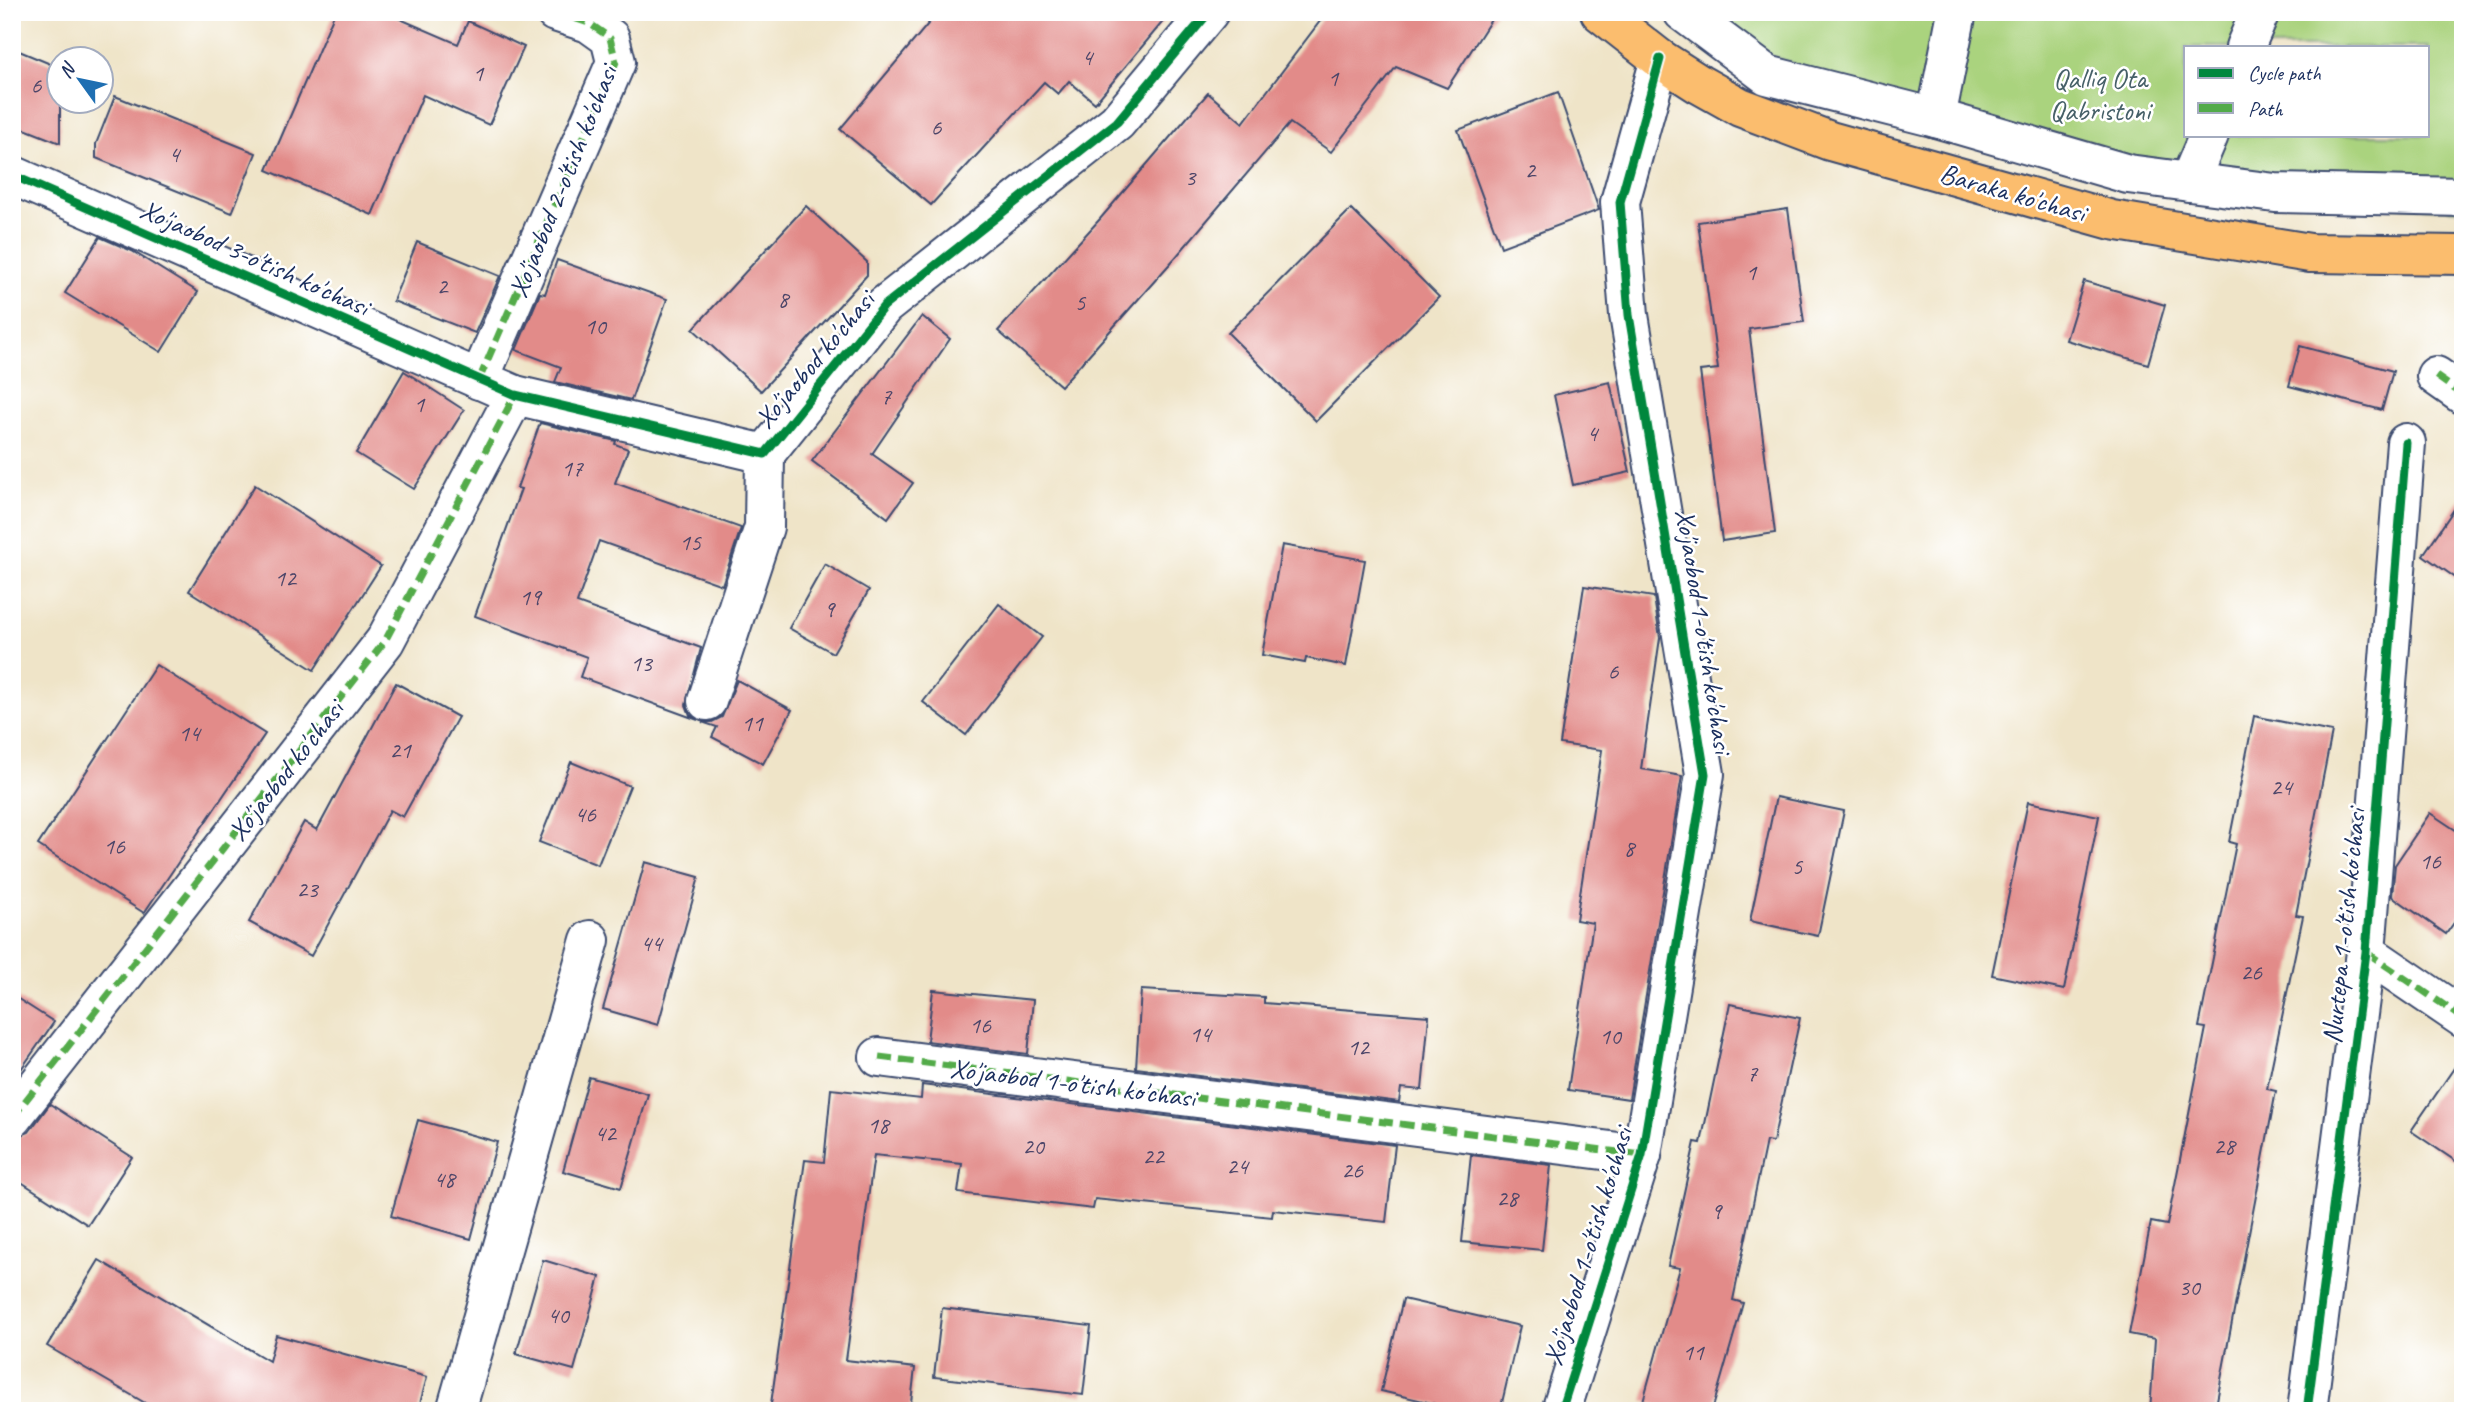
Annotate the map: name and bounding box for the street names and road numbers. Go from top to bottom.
street label: Xo'jaobod 2-o'tish ko'chasi [500,57,626,302]
street label: Baraka ko'chasi [1936,155,2093,231]
street label: Xo'jaobod 3-o'tish ko'chasi [135,191,378,325]
street label: Xo'jaobod ko'chasi [747,281,884,435]
street label: Xo'jaobod 1-o'tish ko'chasi [1668,506,1742,759]
street label: Xo'jaobod ko'chasi [220,690,353,847]
street label: Nurtepa 1-o'tish ko'chasi [2314,803,2374,1045]
street label: Xo'jaobod 1-o'tish ko'chasi [948,1050,1201,1115]
street label: Xo'jaobod 1-o'tish ko'chasi [1535,1119,1641,1369]

